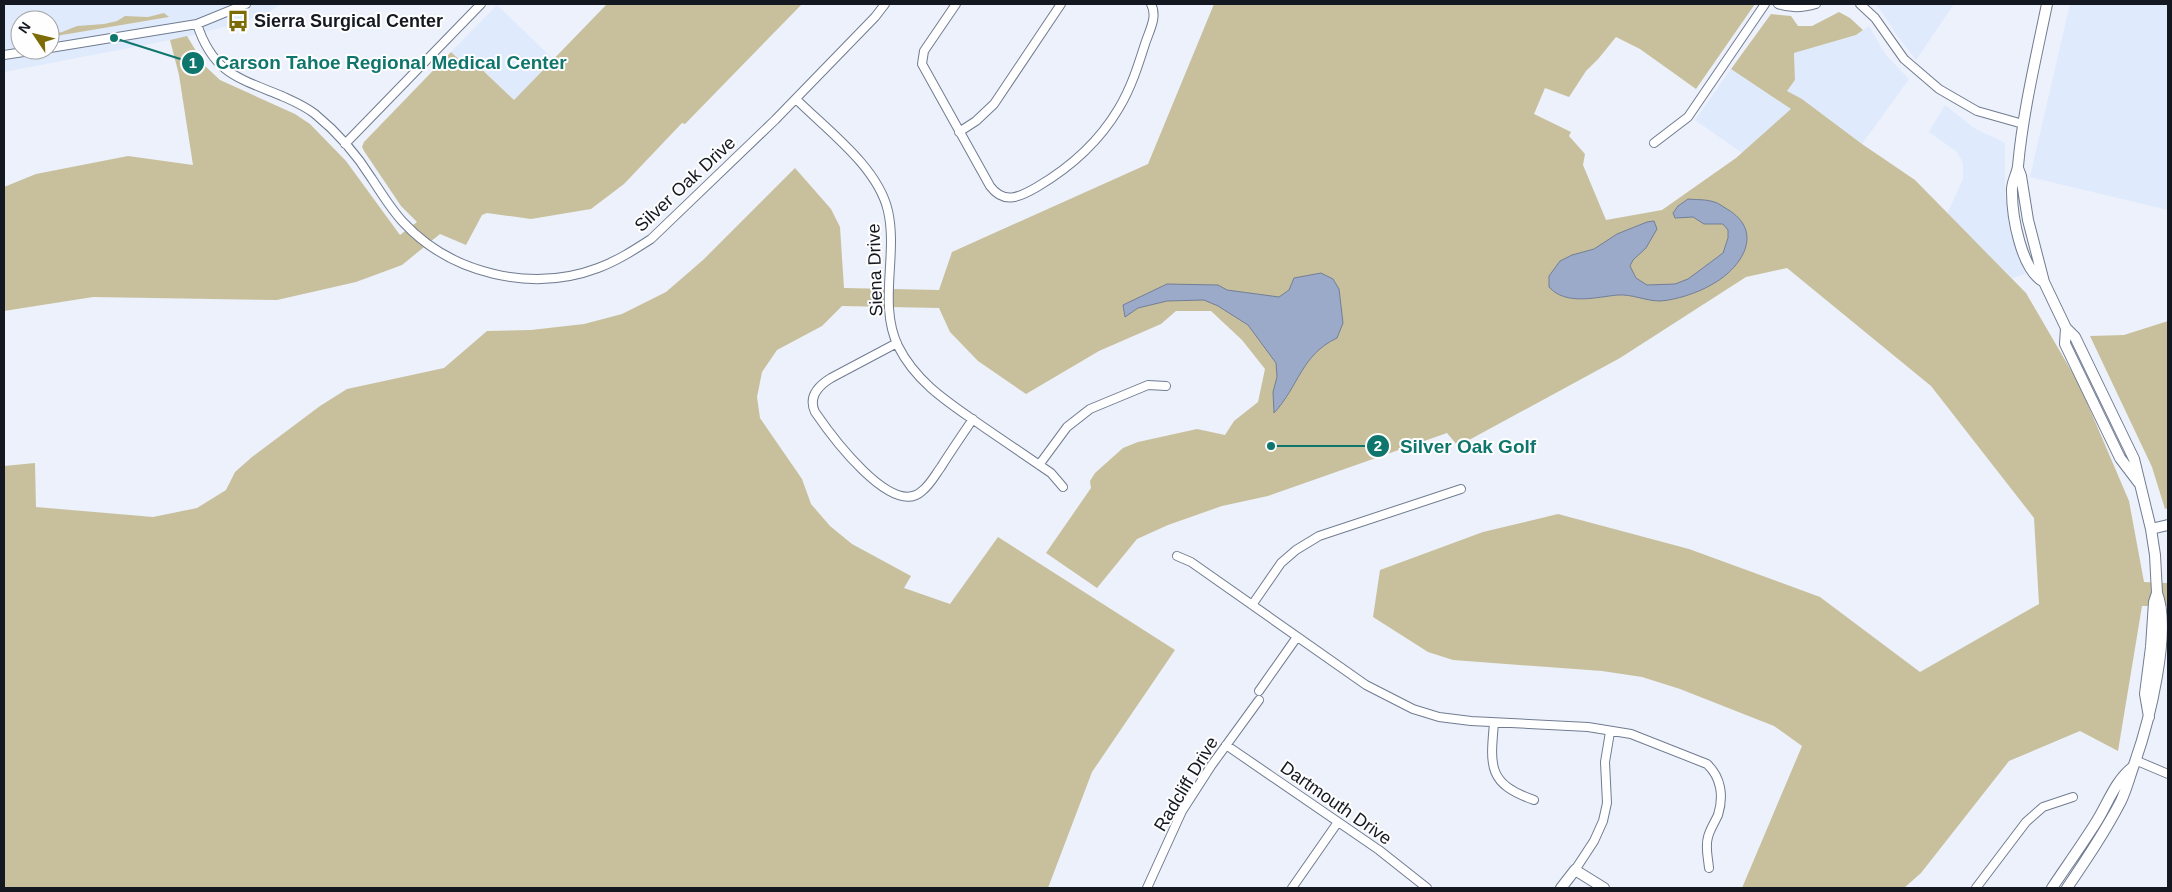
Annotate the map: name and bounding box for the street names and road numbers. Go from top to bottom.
street label: Silver Oak Drive [631,132,739,236]
street label: Siena Drive [863,223,887,317]
street label: Radcliff Drive [1150,733,1222,835]
street label: Dartmouth Drive [1277,757,1395,849]

